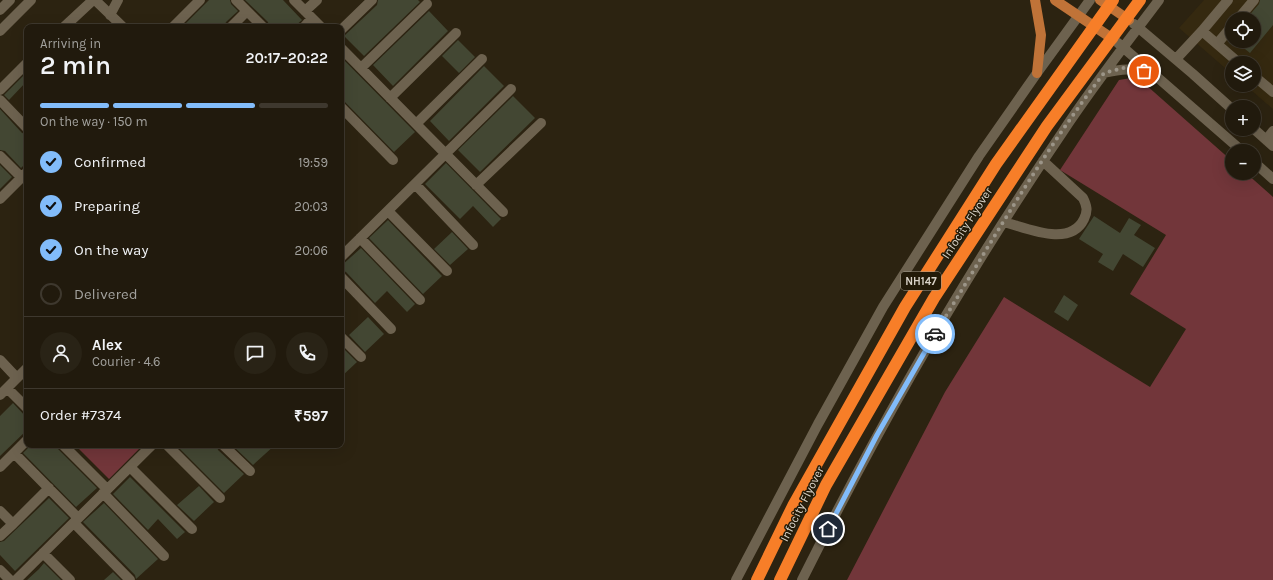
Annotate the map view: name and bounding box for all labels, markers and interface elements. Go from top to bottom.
map controls [1225,12,1261,180]
button: locate [1225,12,1261,48]
text: Arriving in [40,36,101,51]
text: 20:17–20:22 [245,49,328,67]
text: 2 min [40,50,111,81]
pin [1127,54,1161,88]
button: layers [1225,56,1261,92]
icon: bag [1133,60,1155,82]
button: + [1225,100,1261,136]
text: On the way · 150 m [40,114,148,129]
button: − [1225,144,1261,180]
icon: check [40,151,62,173]
text: Confirmed [74,153,146,171]
text: 19:59 [298,155,328,170]
street label: Infocity Flyover [939,184,996,261]
icon: check [40,195,62,217]
text: Preparing [74,197,140,215]
text: 20:03 [294,199,328,214]
icon: check [40,239,62,261]
text: On the way [74,241,148,259]
text: 20:06 [295,243,328,258]
road number: NH147 [901,272,941,290]
text: Delivered [74,285,138,303]
courier [915,314,955,354]
icon: car [924,323,946,345]
button: person [40,332,82,374]
button: chat [234,332,276,374]
button: phone [286,332,328,374]
text: Alex [92,336,122,354]
text: Courier · 4.6 [92,354,160,369]
text: Order #7374 [40,406,121,424]
text: ₹597 [294,407,328,425]
street label: Infocity Flyover [777,464,827,544]
pin [811,512,845,546]
icon: home [817,518,839,540]

